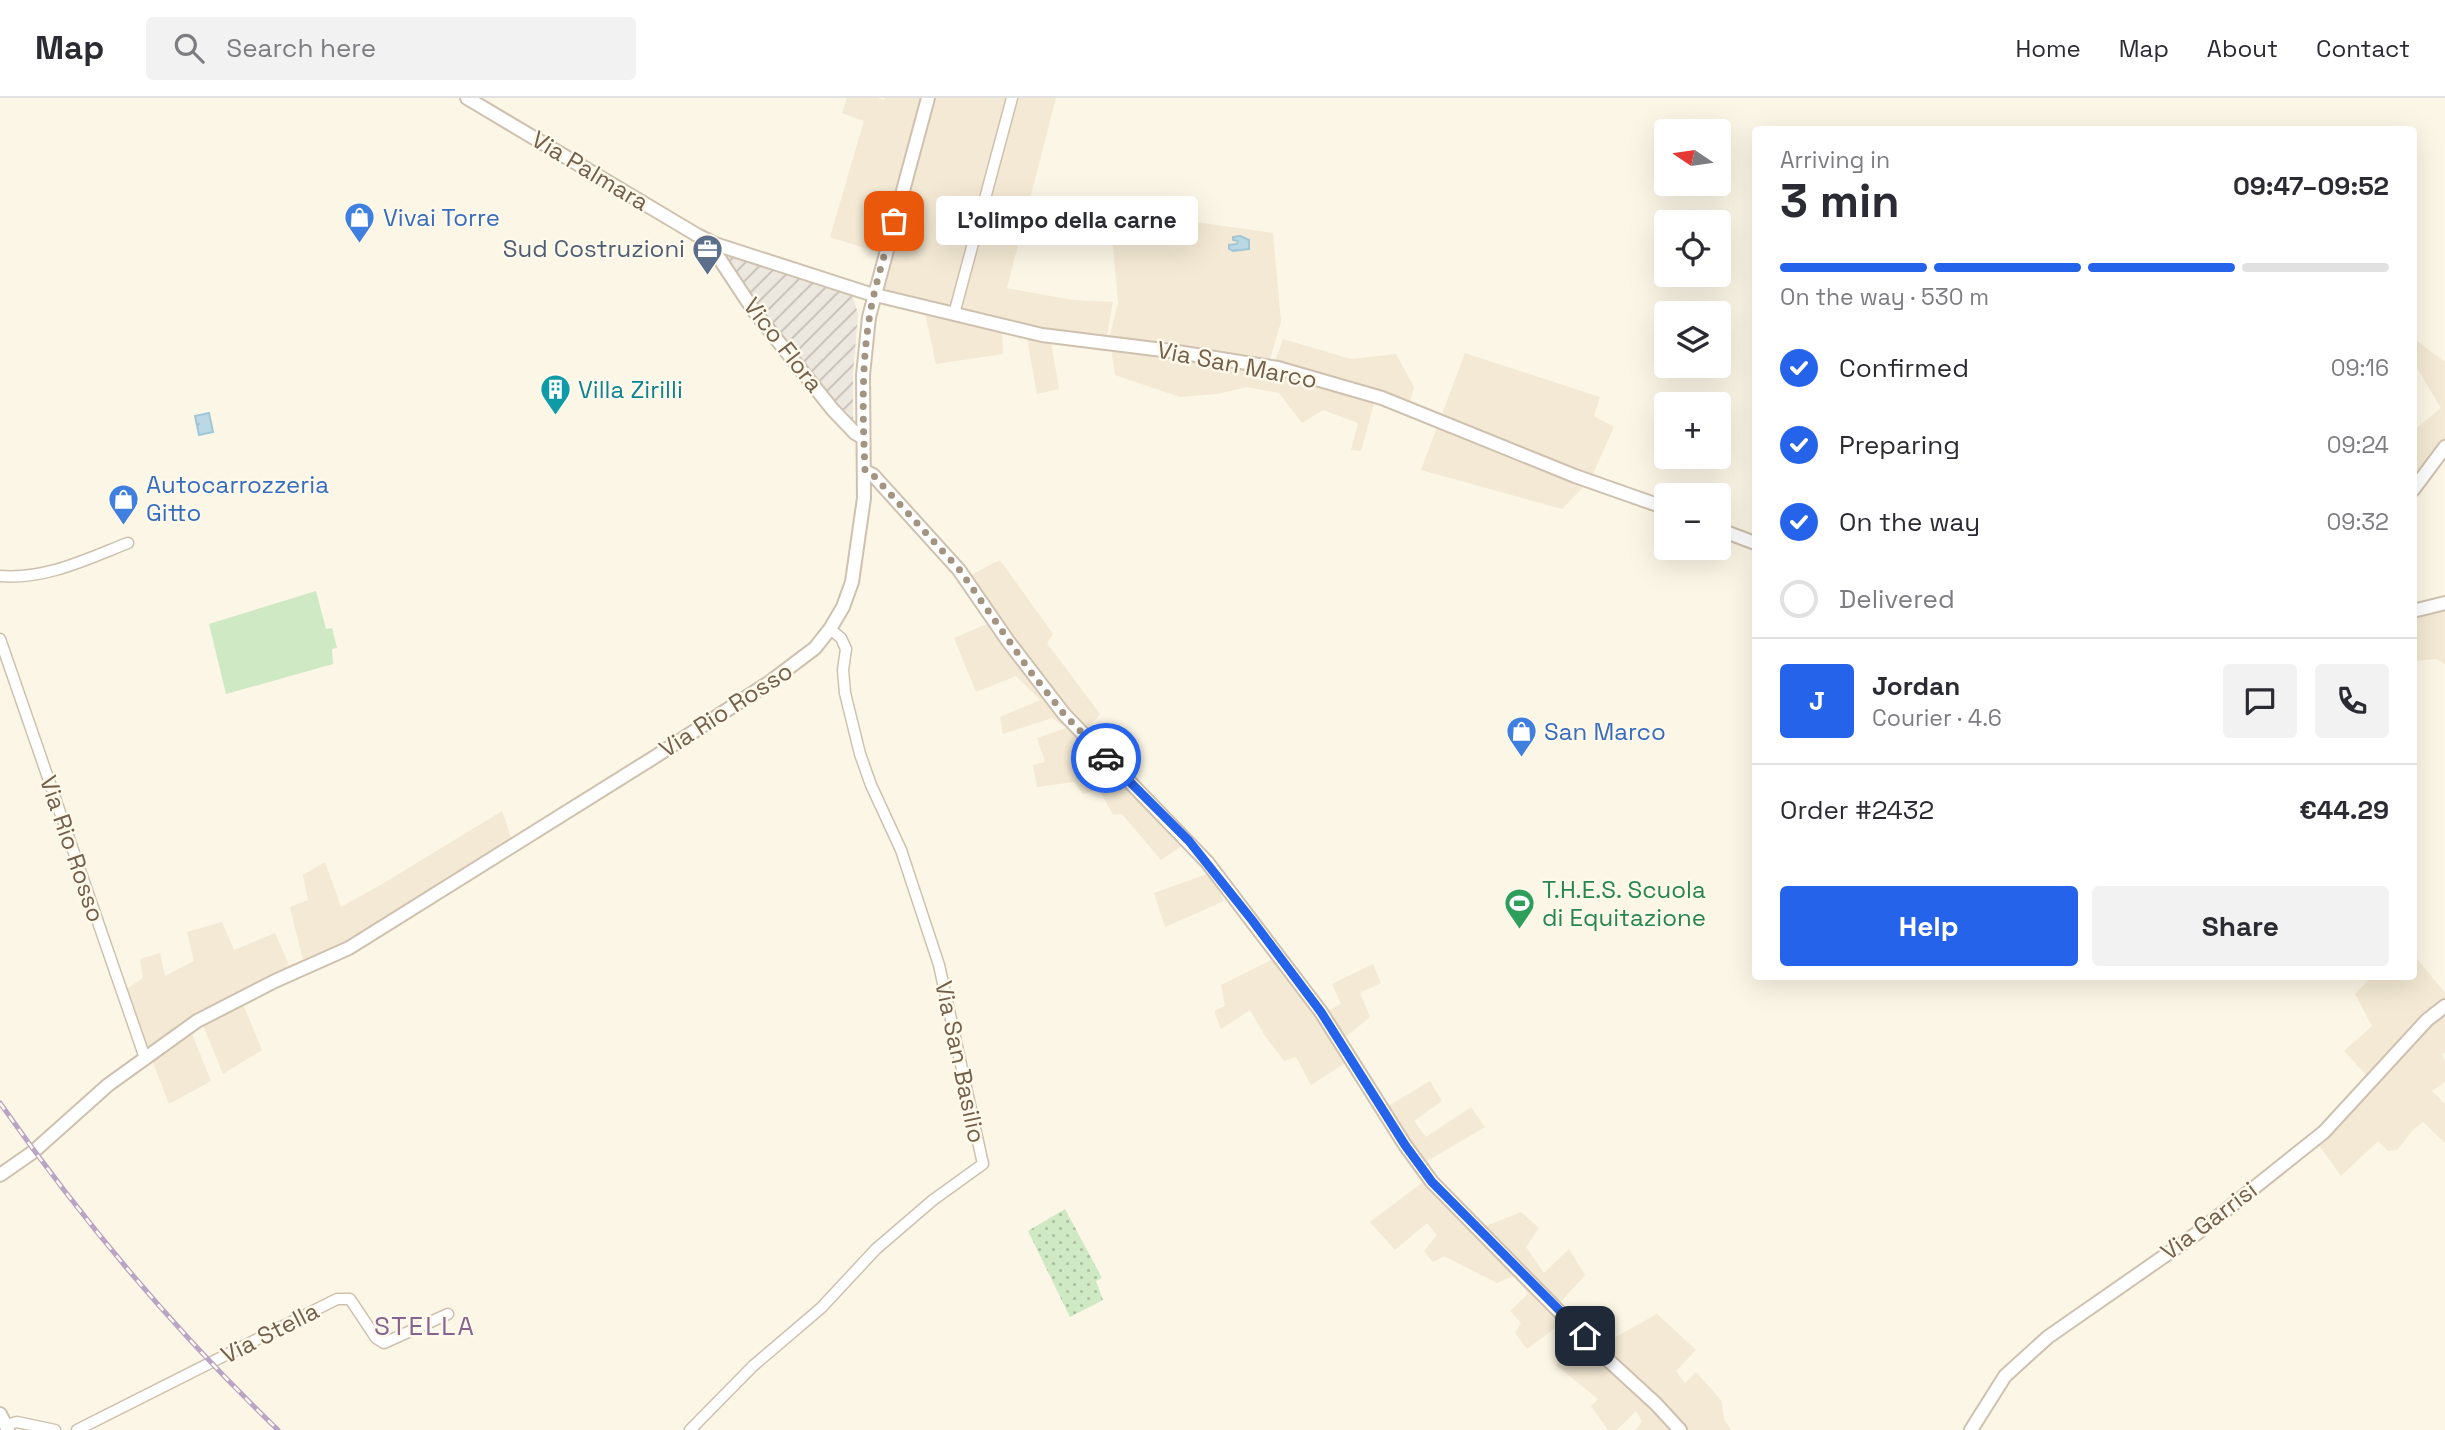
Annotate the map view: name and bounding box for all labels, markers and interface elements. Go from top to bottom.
search box [146,17,636,80]
text: Map [35,27,104,69]
icon: search [170,29,208,67]
text: Search here [226,31,376,65]
text: Home [2015,33,2081,64]
text: Map [2119,33,2169,64]
text: About [2207,33,2278,64]
text: Contact [2316,33,2410,64]
north arrow [1654,119,1731,196]
map controls [1654,119,1731,560]
street label: Via Palmara [526,123,655,218]
text: Arriving in [1780,145,1890,175]
text: 09:47–09:52 [2233,169,2389,203]
text: 3 min [1780,172,1900,230]
pin [864,191,924,251]
callout: L'olimpo della carne [936,197,1198,246]
shop icon: Vivai Torre [343,201,377,245]
place label: Vivai Torre [383,202,500,233]
icon: bag [875,202,913,240]
text: L'olimpo della carne [957,205,1177,235]
button: locate [1654,210,1731,287]
office icon: Sud Costruzioni [691,232,725,276]
place label: Sud Costruzioni [503,233,685,264]
text: On the way · 530 m [1780,282,1989,312]
street label: Vico Flora [737,291,830,399]
button: layers [1654,301,1731,378]
street label: Via San Marco [1154,334,1320,395]
icon: check [1780,349,1818,387]
text: Confirmed [1839,351,1969,385]
text: 09:16 [2331,353,2389,383]
building icon: Villa Zirilli [538,373,572,417]
place label: Villa Zirilli [578,374,683,405]
button: + [1654,392,1731,469]
icon: check [1780,426,1818,464]
text: Preparing [1839,428,1960,462]
text: 09:24 [2327,430,2389,460]
place label: Autocarrozzeria Gitto [146,469,329,528]
shop icon: Autocarrozzeria Gitto [106,482,140,526]
button: − [1654,483,1731,560]
icon: check [1780,503,1818,541]
text: On the way [1839,505,1980,539]
text: 09:32 [2327,507,2389,537]
text: Delivered [1839,582,1955,616]
street label: Via Rio Rosso [653,655,798,764]
button: chat [2223,664,2297,738]
button: phone [2315,664,2389,738]
text: Jordan [1872,669,1960,703]
text: J [1809,684,1825,718]
text: Courier · 4.6 [1872,703,2002,733]
shop icon: San Marco [1504,715,1538,759]
place label: San Marco [1544,716,1666,747]
courier [1071,723,1141,793]
icon: car [1087,739,1125,777]
street label: Via Rio Rosso [33,772,112,926]
text: Order #2432 [1780,793,1934,827]
text: €44.29 [2299,793,2389,827]
place label: T.H.E.S. Scuola di Equitazione [1542,874,1706,933]
button: Help [1780,886,2078,966]
button: Share [2092,886,2389,966]
sports icon: T.H.E.S. Scuola di Equitazione [1502,887,1536,931]
street label: Via San Basilio [928,978,993,1146]
street label: Via Garrisi [2154,1174,2263,1267]
street label: Via Stella [216,1295,324,1370]
pin [1555,1306,1615,1366]
district label: STELLA [374,1309,476,1343]
icon: home [1566,1317,1604,1355]

